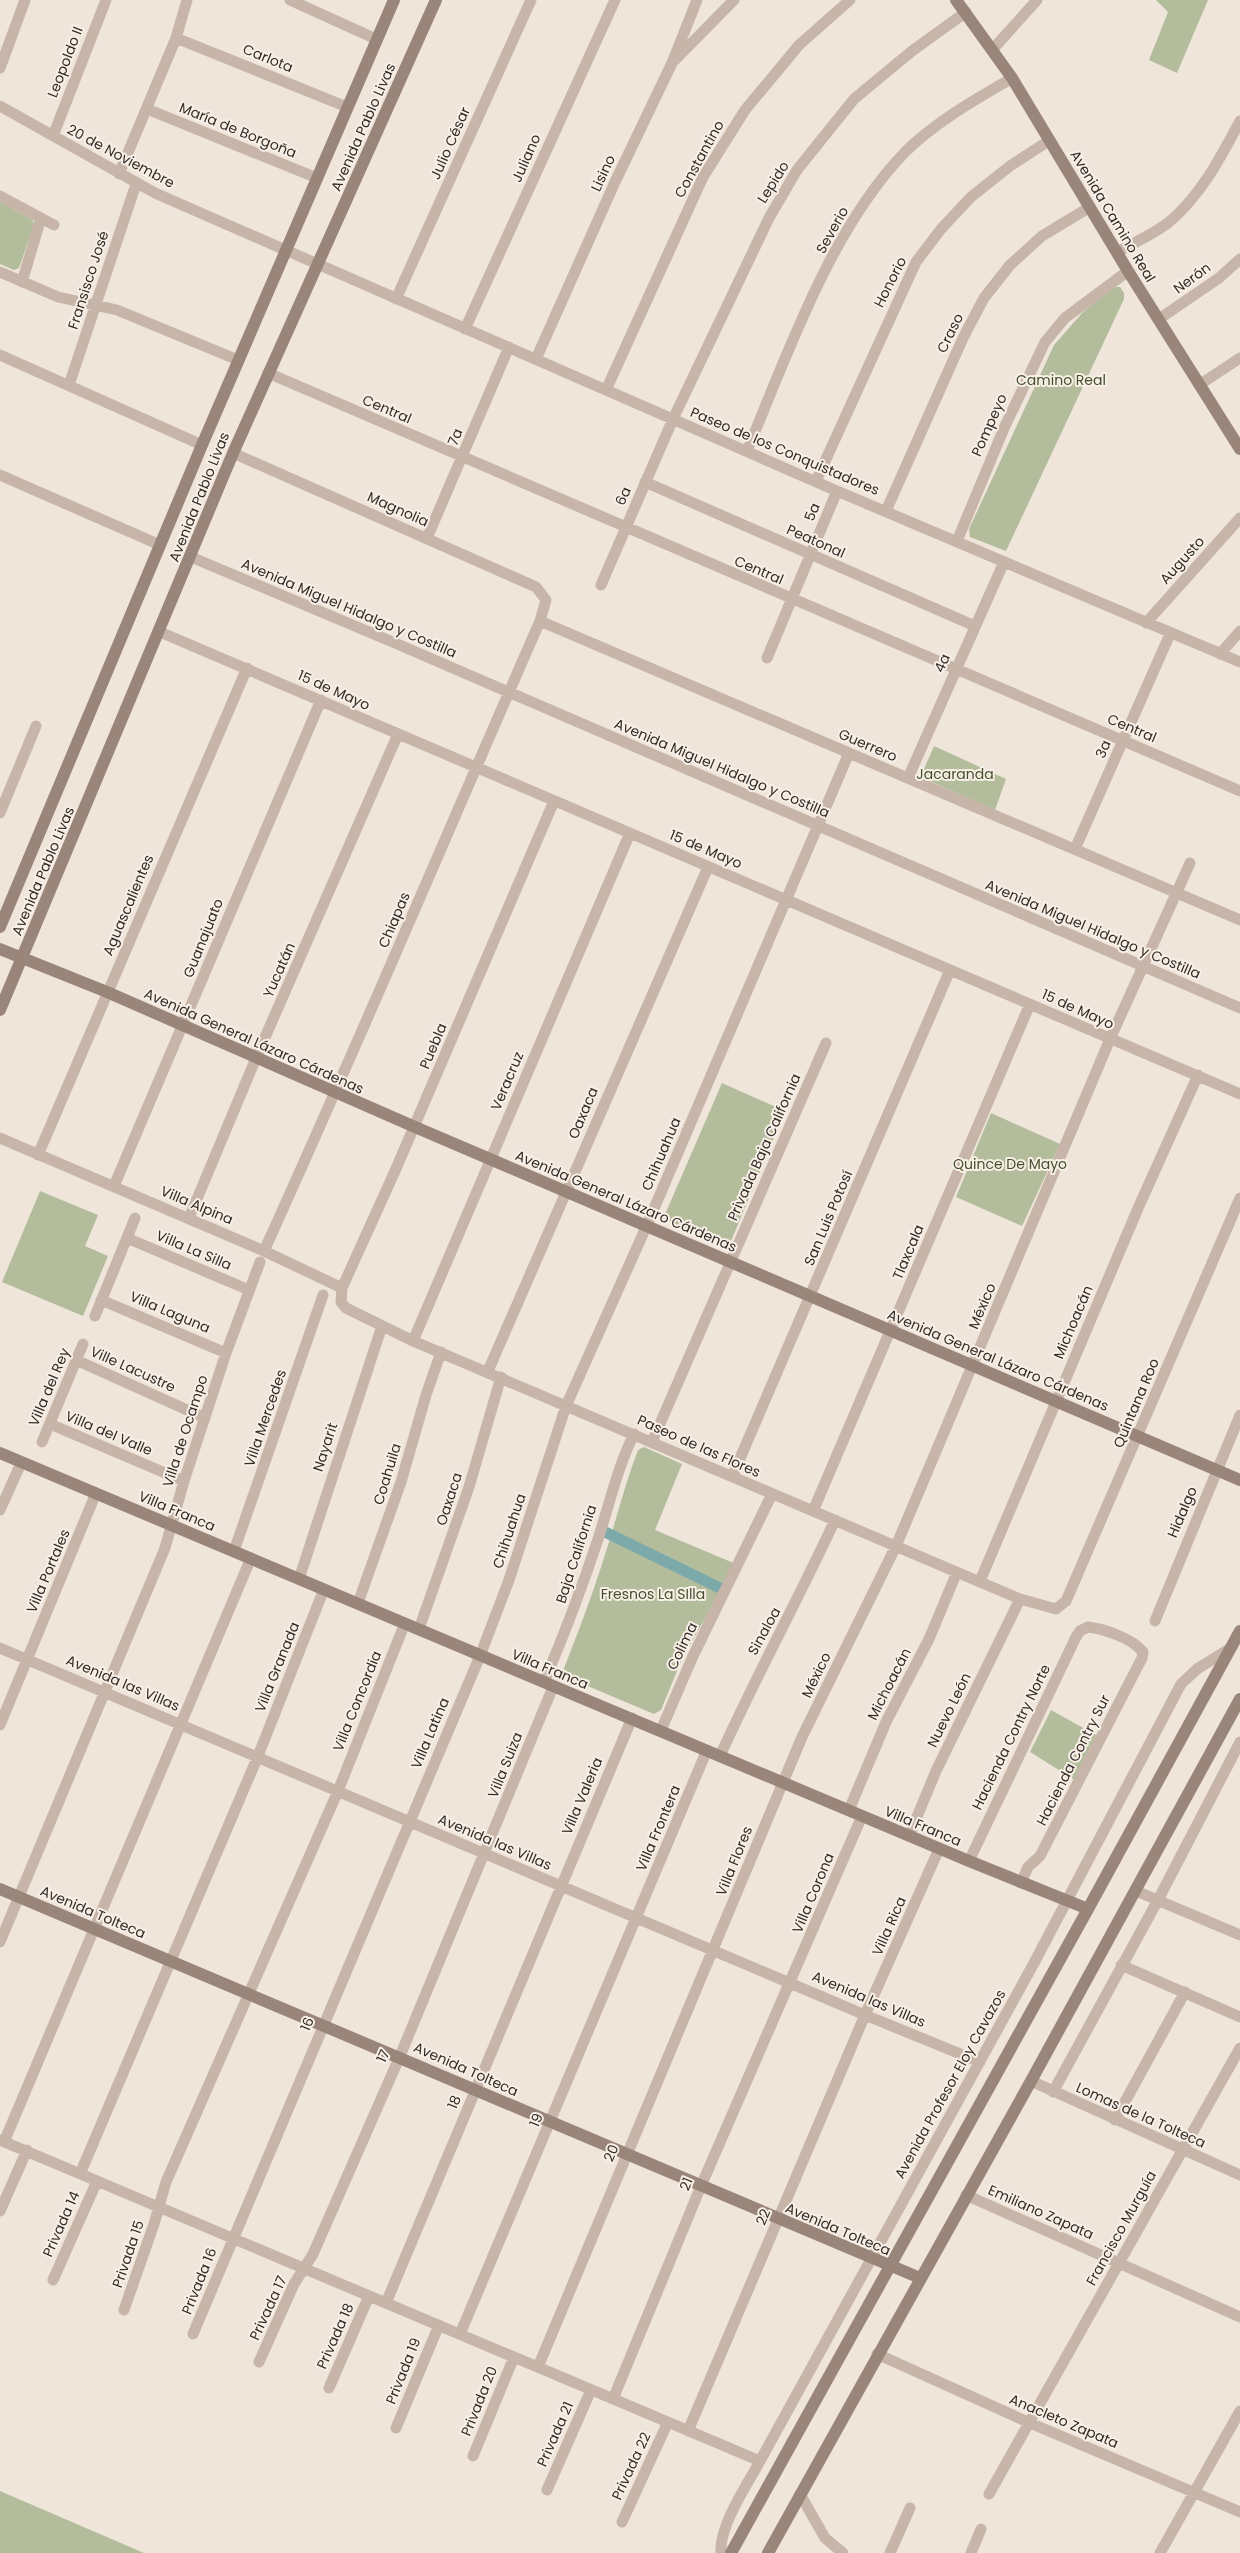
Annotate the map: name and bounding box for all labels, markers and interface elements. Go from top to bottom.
street label: Leopoldo II [42,24,88,100]
street label: Carlota [240,39,296,77]
street label: Avenida Pablo Livas [326,60,400,194]
street label: María de Borgoña [176,97,300,163]
street label: Julio César [425,104,475,182]
street label: Constantino [669,117,729,201]
street label: 20 de Noviembre [64,119,179,193]
street label: Juliano [507,131,545,185]
street label: Avenida Camino Real [1066,146,1160,286]
street label: Lisino [586,151,620,195]
street label: Lepido [752,157,794,207]
street label: Severio [811,203,853,257]
street label: Fransisco José [63,228,113,332]
street label: Honorio [869,253,911,311]
street label: Nerón [1169,258,1215,298]
street label: Craso [932,310,968,356]
park label: Camino Real [1016,370,1106,390]
street label: Central [359,390,415,428]
street label: Pompeyo [966,391,1012,459]
street label: Paseo de los Conquistadores [687,402,883,500]
street label: 7a [443,425,467,449]
street label: Avenida Pablo Livas [164,429,234,565]
street label: 6a [610,484,636,508]
street label: Magnolia [364,487,432,531]
street label: 5a [799,500,825,524]
street label: Peatonal [784,519,848,563]
street label: Augusto [1155,532,1209,588]
street label: Central [731,551,787,589]
street label: Avenida Miguel Hidalgo y Costilla [238,553,460,663]
street label: 4a [929,651,955,675]
street label: 15 de Mayo [295,665,373,715]
street label: Central [1104,709,1160,747]
street label: Avenida Miguel Hidalgo y Costilla [611,713,833,823]
street label: Guerrero [836,724,900,766]
street label: 3a [1090,737,1116,761]
park label: Jacaranda [916,764,994,784]
street label: Avenida Pablo Livas [7,803,79,939]
street label: 15 de Mayo [667,825,745,873]
street label: Aguascalientes [98,851,158,959]
street label: Avenida Miguel Hidalgo y Costilla [982,874,1204,984]
street label: Chiapas [373,889,415,951]
street label: Guanajuato [178,895,228,981]
street label: Yucatán [258,939,300,1001]
street label: Avenida General Lázaro Cárdenas [141,983,367,1099]
street label: 15 de Mayo [1039,984,1117,1034]
street label: Puebla [414,1020,452,1072]
street label: Veracruz [486,1049,528,1113]
street label: Privada Baja California [722,1070,806,1224]
street label: Oaxaca [563,1084,603,1142]
street label: Chihuahua [637,1114,685,1194]
street label: Avenida General Lázaro Cárdenas [512,1145,740,1257]
park label: Quince De Mayo [953,1154,1067,1174]
street label: San Luis Potosí [799,1167,857,1269]
street label: Villa Alpina [158,1181,236,1229]
street label: Tlaxcala [887,1221,929,1283]
street label: Villa La Silla [153,1225,235,1275]
street label: México [963,1280,1001,1332]
street label: Michoacán [1048,1282,1098,1362]
street label: Villa Laguna [127,1286,213,1338]
street label: Avenida General Lázaro Cárdenas [884,1304,1112,1416]
street label: Ville Lacustre [87,1341,179,1397]
street label: Villa del Rey [24,1345,75,1429]
street label: Quintana Roo [1108,1355,1164,1451]
street label: Villa Mercedes [239,1367,291,1469]
street label: Villa de Ocampo [157,1372,213,1490]
street label: Villa del Valle [62,1406,156,1460]
street label: Paseo de las Flores [634,1410,764,1482]
street label: Nayarit [308,1420,342,1474]
street label: Coahuila [368,1441,406,1507]
street label: Oaxaca [431,1470,467,1528]
street label: Hidalgo [1162,1483,1202,1541]
street label: Villa Franca [136,1486,218,1536]
street label: Chihuahua [487,1491,531,1571]
street label: Baja California [551,1502,601,1606]
street label: Villa Portales [21,1526,75,1616]
park label: Fresnos La SIlla [601,1584,705,1604]
street label: Sinaloa [743,1603,785,1659]
street label: Villa Granada [250,1619,304,1715]
street label: Colima [662,1619,702,1673]
street label: Villa Franca [509,1644,591,1694]
street label: Michoacán [862,1645,916,1723]
street label: Villa Concordia [328,1648,386,1754]
street label: México [796,1649,836,1701]
street label: Avenida las Villas [63,1650,183,1716]
street label: Hacienda Contry Norte [967,1660,1055,1813]
street label: Nuevo León [922,1669,976,1751]
street label: Hacienda Contry Sur [1031,1691,1115,1829]
street label: Villa Latina [406,1694,454,1772]
street label: Villa Suiza [483,1729,527,1801]
street label: Villa Valeria [557,1754,607,1838]
street label: Villa Frontera [631,1782,685,1874]
street label: Villa Franca [882,1801,964,1851]
street label: Avenida las Villas [435,1809,555,1875]
street label: Villa Flores [711,1823,757,1899]
street label: Villa Corona [787,1850,839,1936]
street label: Avenida Tolteca [37,1881,149,1943]
street label: Villa Rica [867,1893,911,1959]
street label: Avenida las Villas [809,1966,929,2032]
street label: Avenida Profesor Eloy Cavazos [890,1986,1010,2182]
street label: 16 [295,2014,319,2034]
street label: Avenida Tolteca [410,2037,522,2101]
street label: 17 [371,2046,395,2066]
street label: Lomas de la Tolteca [1073,2077,1209,2153]
street label: 18 [442,2092,466,2112]
street label: 19 [524,2110,548,2130]
street label: 20 [599,2141,623,2165]
street label: Francisco Murguía [1081,2167,1161,2289]
street label: 21 [674,2174,698,2194]
street label: Emiliano Zapata [985,2180,1097,2244]
street label: Privada 14 [38,2188,84,2260]
street label: Avenida Tolteca [782,2198,894,2260]
street label: 22 [751,2206,775,2228]
street label: Privada 15 [107,2218,149,2290]
street label: Privada 16 [177,2245,221,2317]
street label: Privada 17 [244,2272,292,2343]
street label: Privada 18 [312,2300,358,2372]
street label: Privada 19 [381,2335,425,2407]
street label: Privada 20 [456,2363,502,2439]
street label: Anacleto Zapata [1006,2389,1122,2453]
street label: Privada 21 [532,2398,578,2470]
street label: Privada 22 [607,2429,655,2503]

